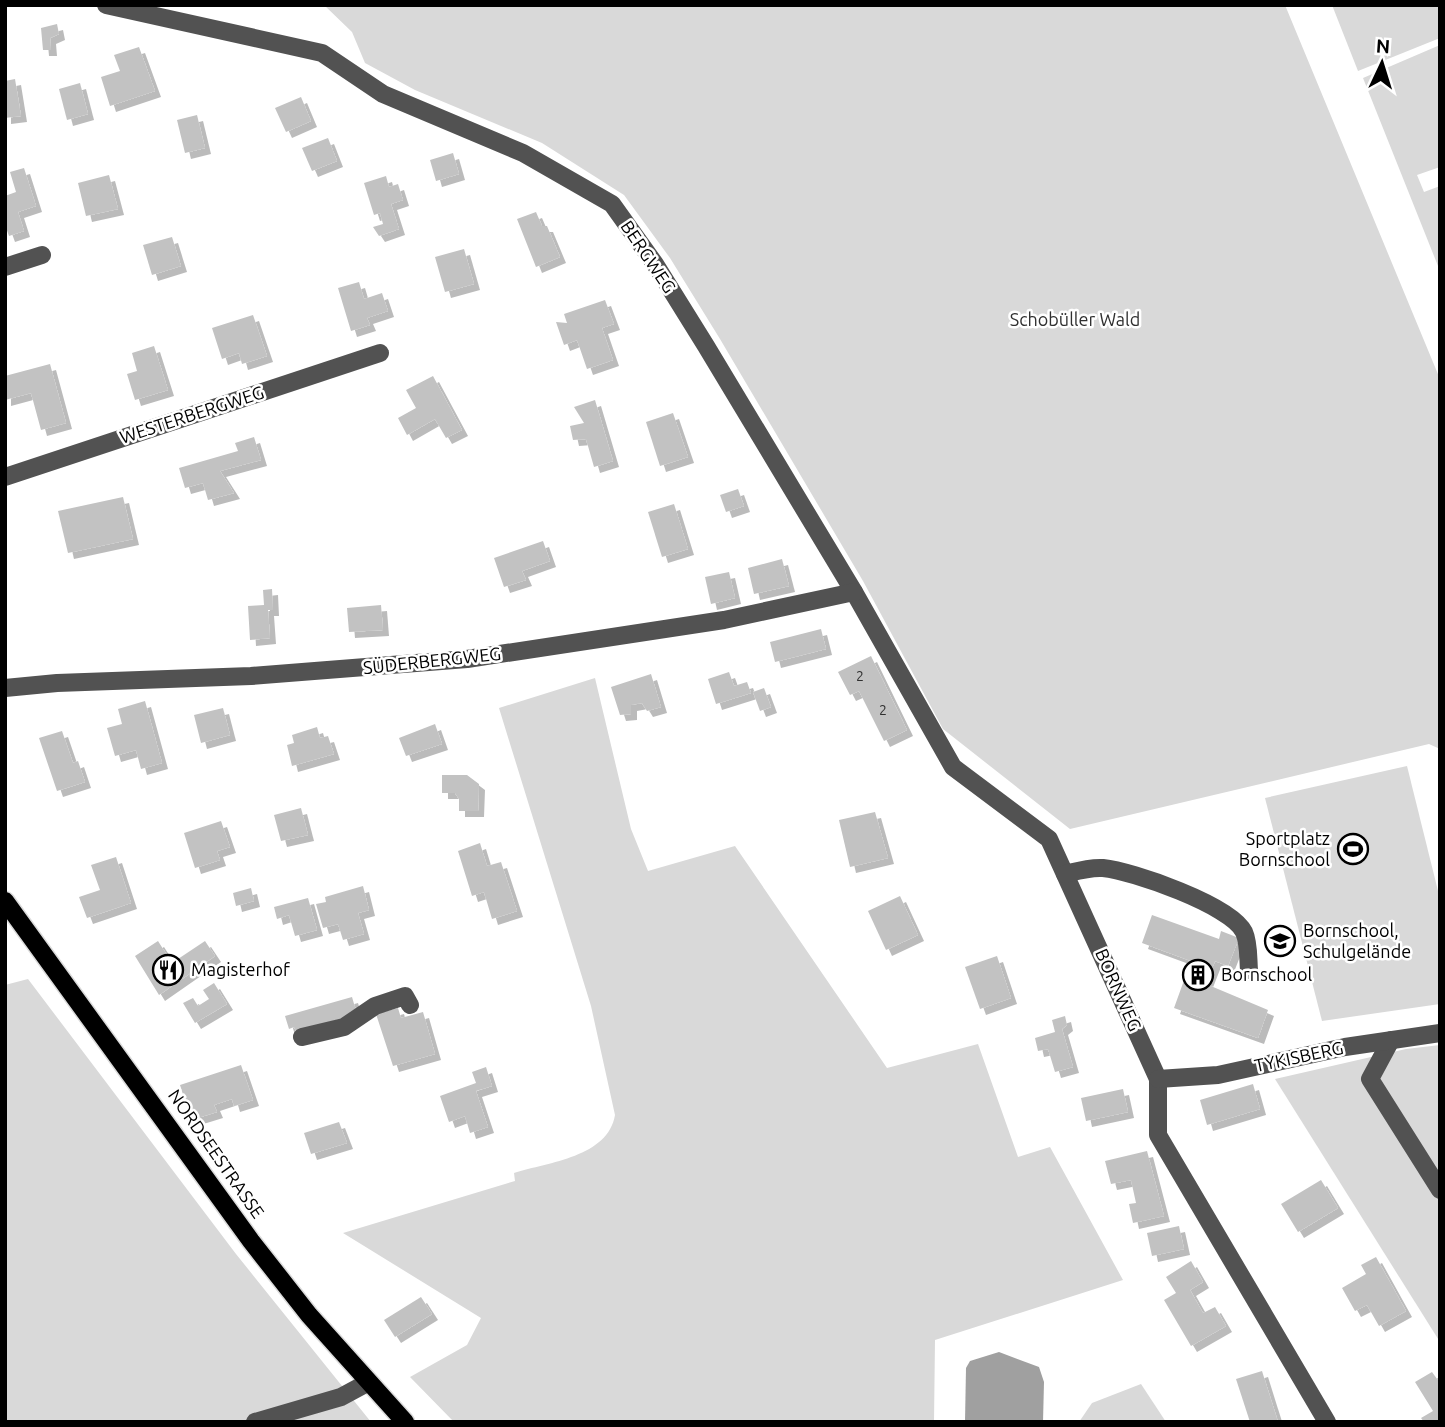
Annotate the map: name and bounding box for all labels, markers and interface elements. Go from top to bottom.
north arrow [1347,28,1417,98]
text: N [1375,35,1391,58]
street label: BERGWEG [617,216,680,296]
park label: Schobüller Wald [1010,309,1140,329]
street label: WESTERBERGWEG [117,381,266,447]
street label: SÜDERBERGWEG [362,643,502,677]
house number: 2 [856,668,864,684]
house number: 2 [879,702,887,718]
place label: Sportplatz Bornschool [1239,828,1330,869]
sports icon: Sportplatz Bornschool [1336,832,1370,866]
place label: Bornschool, Schulgelände [1303,920,1411,961]
school or university icon: Bornschool, Schulgelände [1263,924,1297,958]
street label: BORNWEG [1092,945,1146,1034]
restaurant icon: Magisterhof [151,953,185,987]
building icon: Bornschool [1181,958,1215,992]
place label: Magisterhof [191,959,290,979]
place label: Bornschool [1221,964,1313,984]
street label: TYKISBERG [1252,1037,1345,1075]
street label: NORDSEESTRASSE [165,1085,269,1222]

